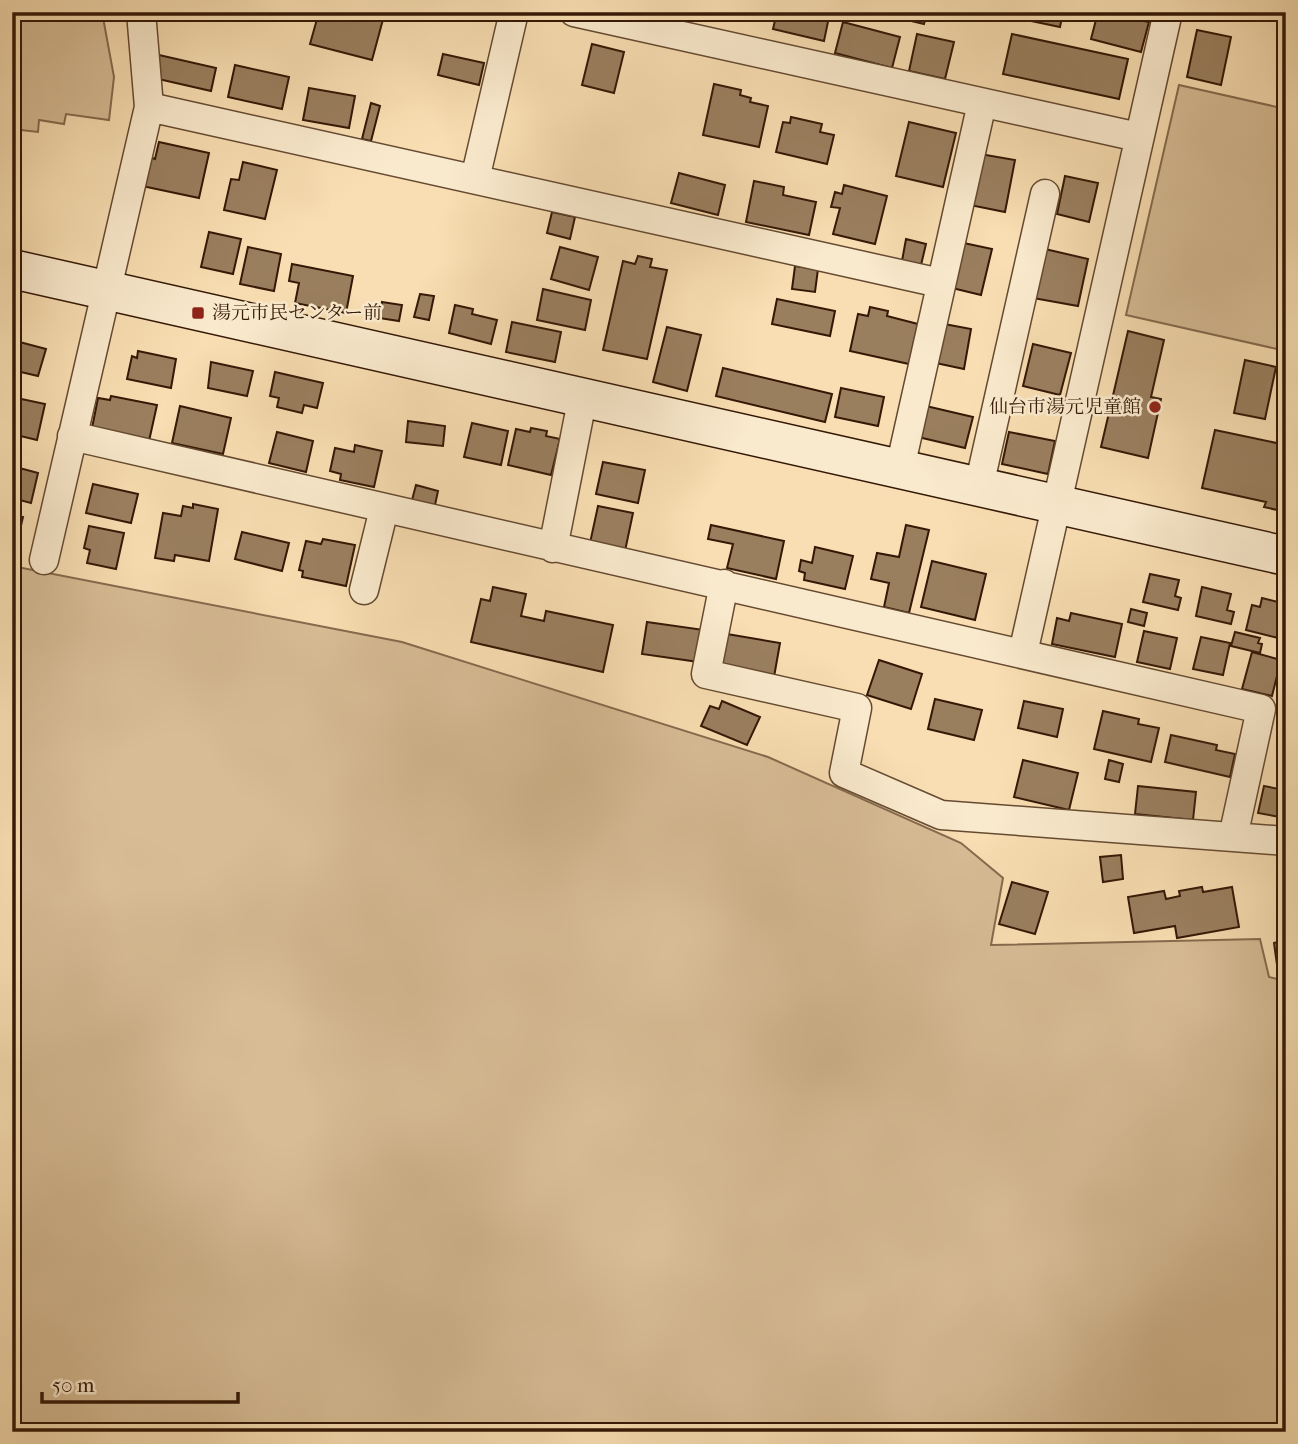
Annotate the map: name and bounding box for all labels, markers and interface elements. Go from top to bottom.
place label: 湯元市民センター前 [212,302,382,324]
marker: 湯元市民センター前 [190,305,206,321]
place label: 仙台市湯元児童館 [989,396,1141,418]
marker: 仙台市湯元児童館 [1147,399,1163,415]
scale bar [42,1360,238,1404]
text: 50 m [52,1373,95,1397]

